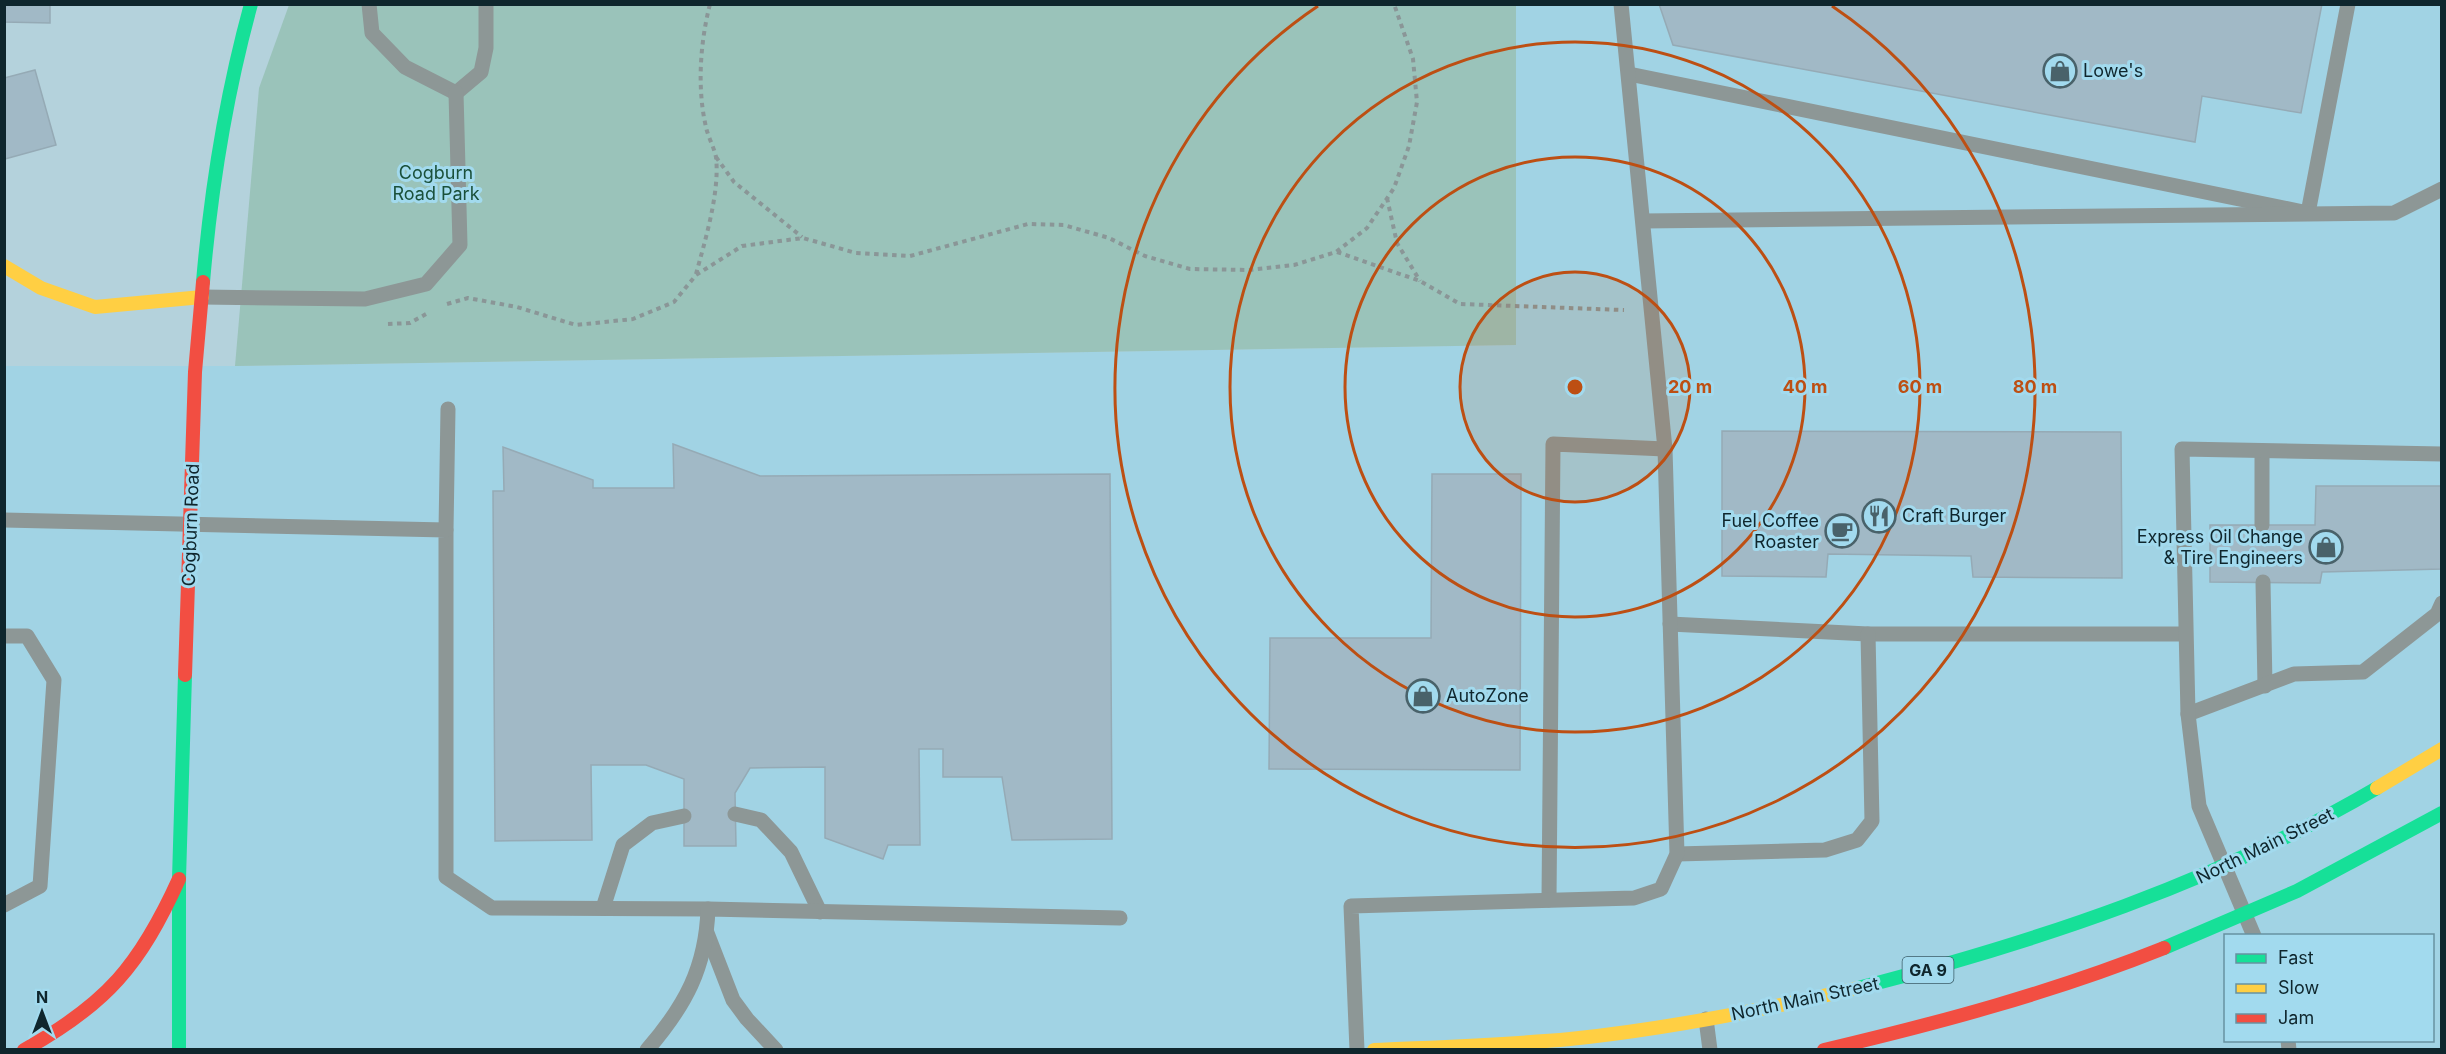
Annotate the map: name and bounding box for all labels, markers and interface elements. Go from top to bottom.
shop icon: Lowe's [2042,53,2078,89]
place label: Lowe's [2083,60,2143,81]
park label: Cogburn Road Park [392,162,480,204]
text: 20 m [1668,376,1712,397]
text: 40 m [1783,376,1828,397]
text: 60 m [1898,376,1942,397]
text: 80 m [2013,376,2057,397]
centre of rings [1565,377,1585,397]
street label: Cogburn Road [178,463,203,587]
restaurant icon: Craft Burger [1861,498,1897,534]
place label: Craft Burger [1902,505,2006,526]
place label: Fuel Coffee Roaster [1721,510,1819,552]
cafe icon: Fuel Coffee Roaster [1824,513,1860,549]
place label: Express Oil Change & Tire Engineers [2137,526,2303,568]
shop icon: Express Oil Change & Tire Engineers [2308,529,2344,565]
shop icon: AutoZone [1405,678,1441,714]
place label: AutoZone [1446,685,1529,706]
street label: North Main Street [2193,803,2337,888]
legend [2224,934,2434,1042]
text: Fast [2278,947,2314,968]
road number: GA 9 [1902,957,1954,983]
street label: North Main Street [1729,973,1881,1024]
text: Slow [2278,977,2319,998]
north arrow [12,982,72,1042]
text: N [36,987,48,1007]
text: Jam [2278,1007,2314,1028]

